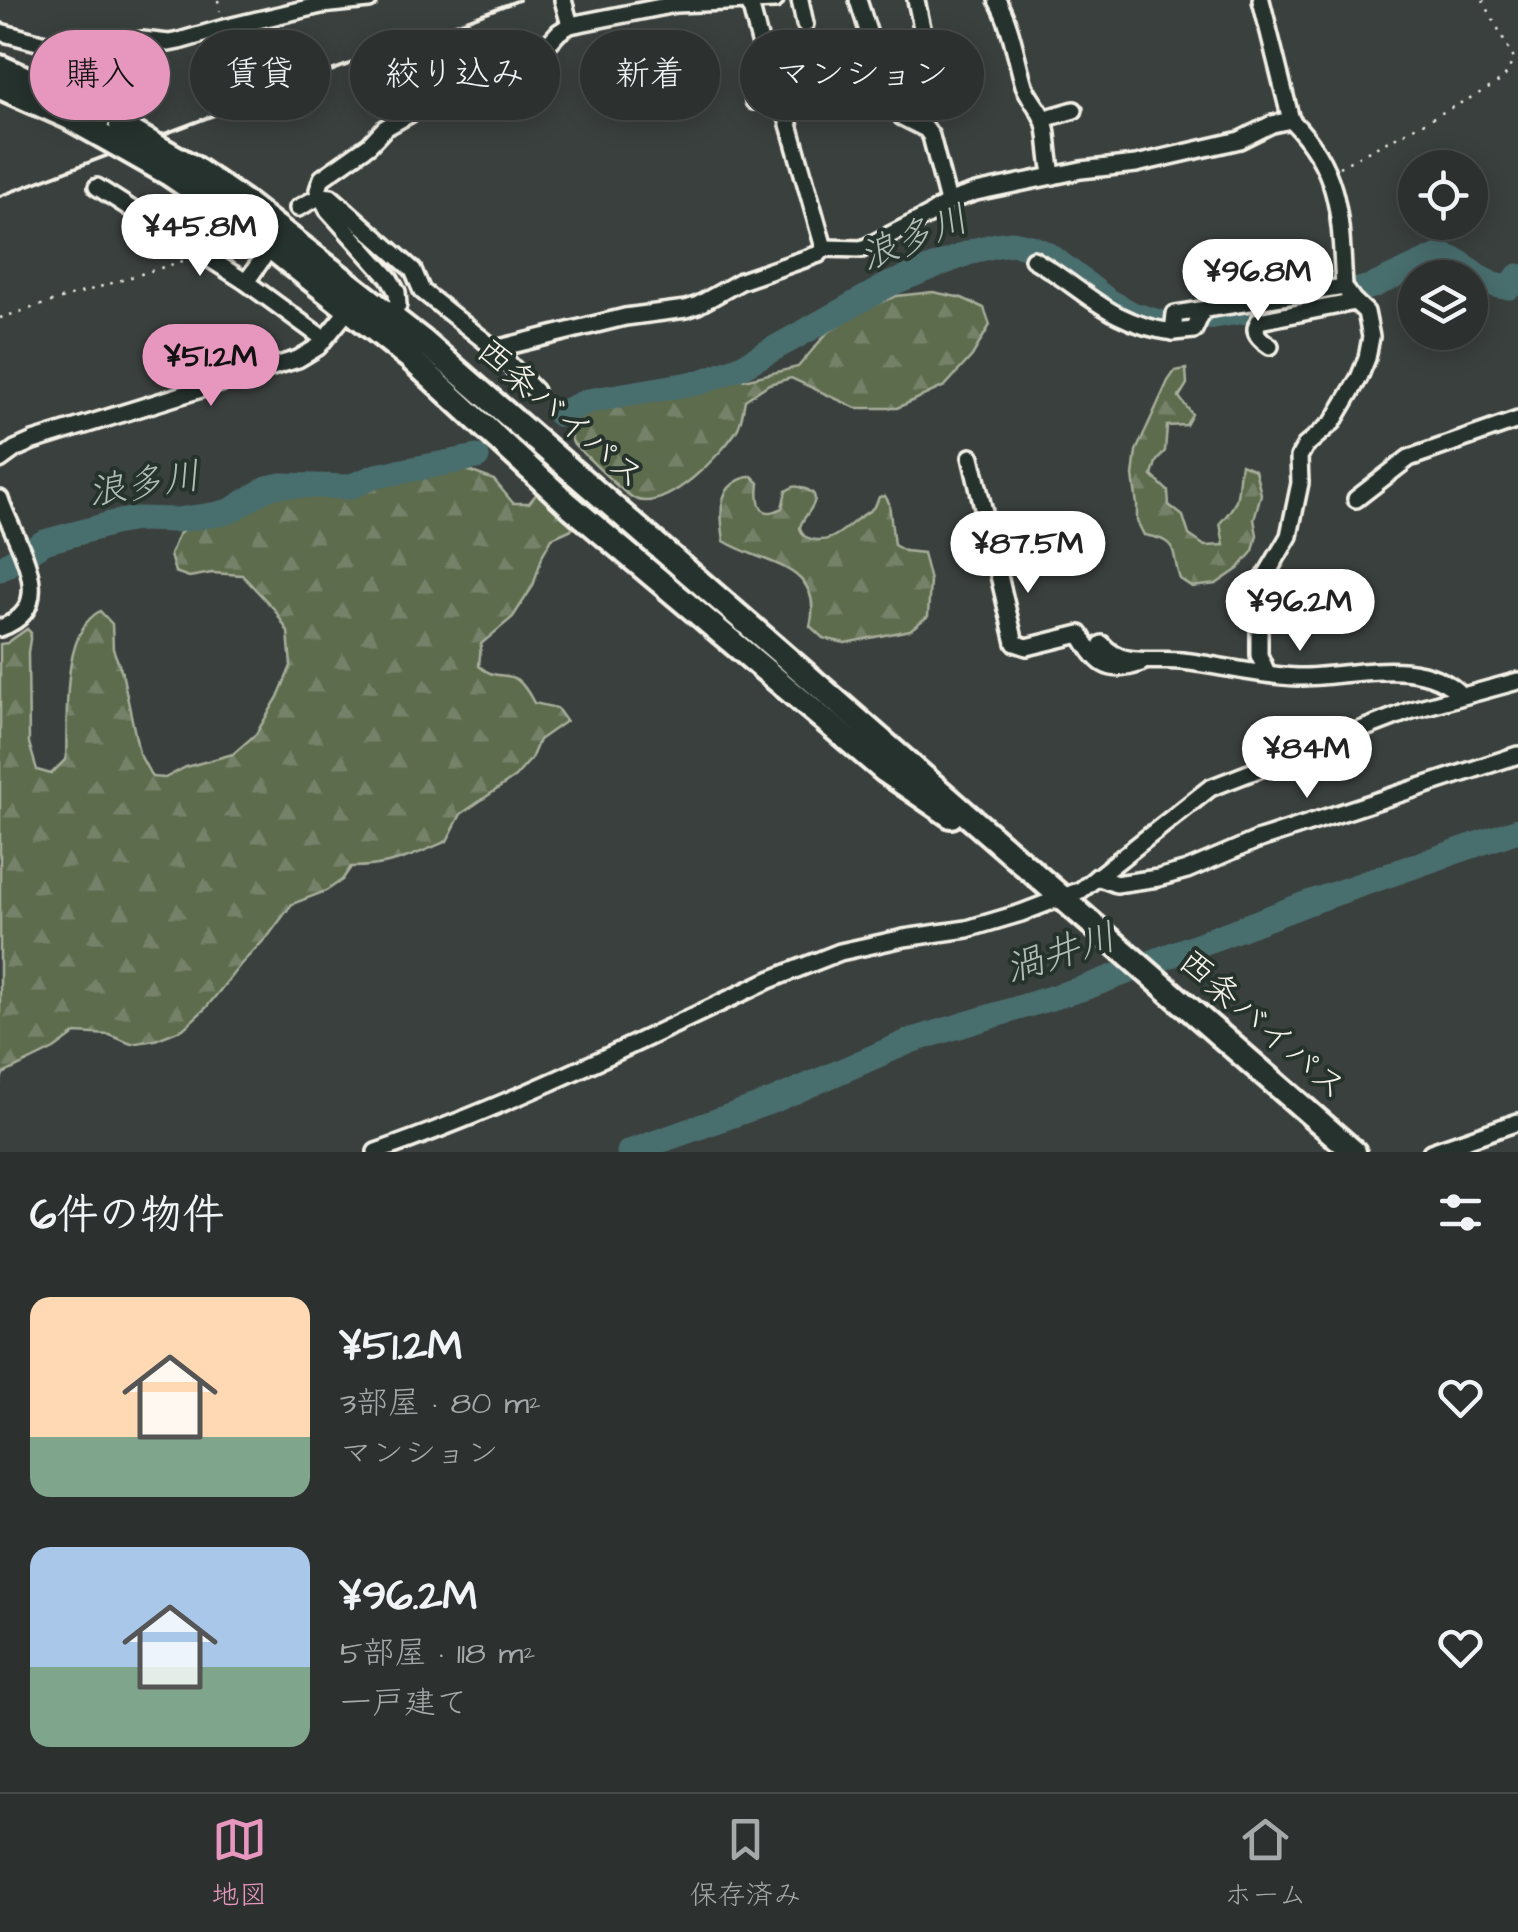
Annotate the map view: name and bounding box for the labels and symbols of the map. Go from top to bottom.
pin: ¥45.8M [119,194,281,279]
water label: 浪多川 [851,194,977,284]
pin: ¥96.8M [1177,239,1339,324]
pin: ¥51.2M [130,324,292,409]
street label: 西条バイパス [465,327,655,501]
water label: 浪多川 [84,450,204,520]
pin: ¥87.5M [947,511,1109,596]
pin: ¥96.2M [1219,569,1381,654]
pin: ¥84M [1248,716,1366,801]
water label: 渦井川 [999,912,1123,996]
street label: 西条バイパス [1167,938,1357,1112]

